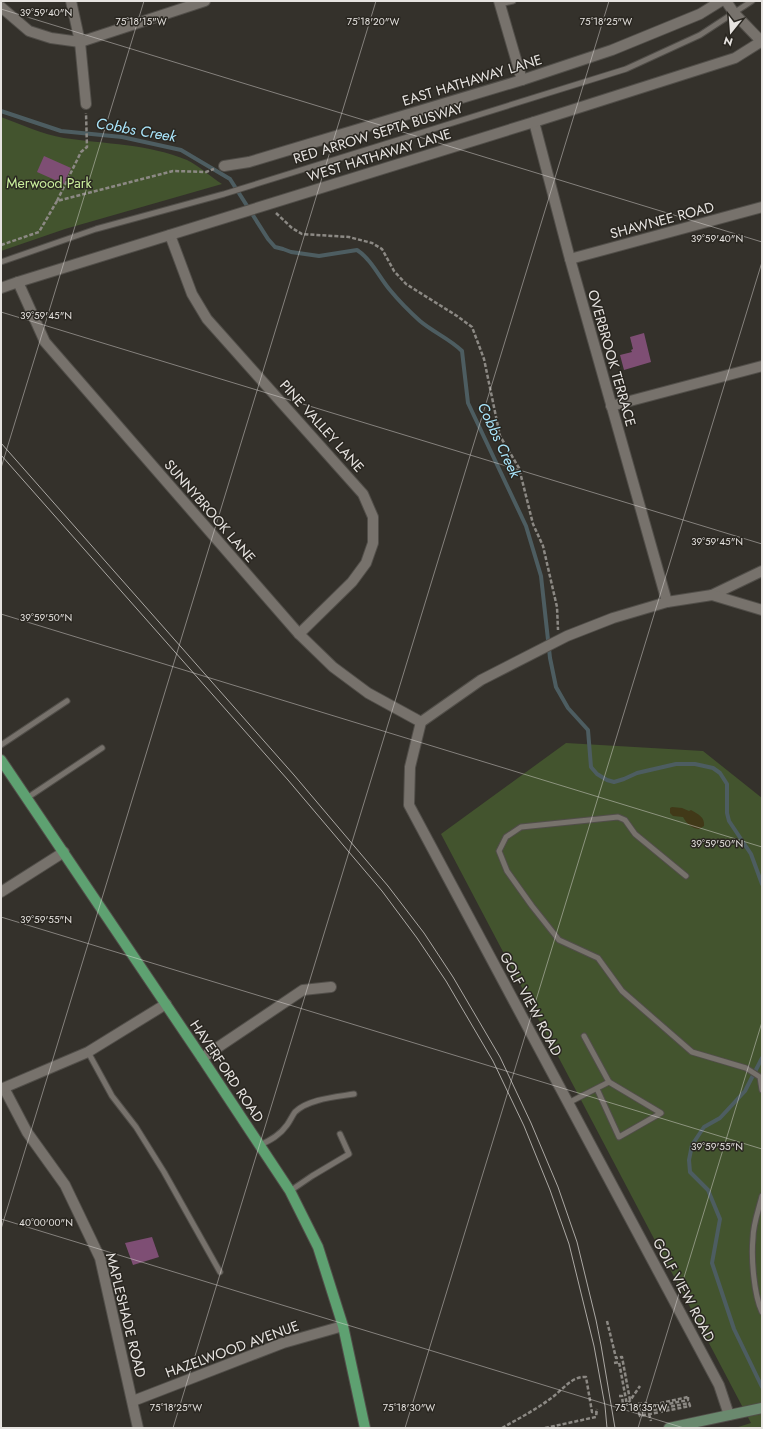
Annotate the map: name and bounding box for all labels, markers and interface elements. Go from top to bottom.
text: 39°59'40"N [20,5,72,20]
north arrow [711,12,751,52]
text: 75°18'15"W [115,14,167,29]
text: 75°18'20"W [347,14,399,29]
text: 75°18'25"W [580,14,632,29]
text: N [722,33,735,50]
street label: EAST HATHAWAY LANE [400,49,544,111]
street label: RED ARROW SEPTA BUSWAY [290,98,466,168]
water label: Cobbs Creek [94,112,178,148]
street label: WEST HATHAWAY LANE [304,124,454,186]
park label: Merwood Park [6,173,93,193]
street label: SHAWNEE ROAD [608,196,716,244]
text: 39°59'40"N [691,231,743,246]
street label: OVERBROOK TERRACE [583,287,641,429]
text: 39°59'45"N [20,308,72,323]
street label: PINE VALLEY LANE [275,376,369,476]
water label: Cobbs Creek [472,399,526,482]
street label: SUNNYBROOK LANE [160,455,260,567]
text: 39°59'45"N [691,534,743,549]
text: 39°59'50"N [20,610,72,625]
text: 39°59'50"N [691,836,743,851]
text: 39°59'55"N [20,912,72,927]
street label: GOLF VIEW ROAD [495,948,567,1060]
street label: HAVERFORD ROAD [185,1016,269,1126]
text: 39°59'55"N [691,1139,743,1154]
text: 40°00'00"N [19,1215,73,1230]
street label: GOLF VIEW ROAD [648,1234,720,1346]
street label: MAPLESHADE ROAD [101,1251,151,1379]
street label: HAZELWOOD AVENUE [162,1315,302,1383]
text: 75°18'25"W [150,1400,202,1415]
text: 75°18'30"W [383,1400,435,1415]
text: 75°18'35"W [615,1400,667,1415]

